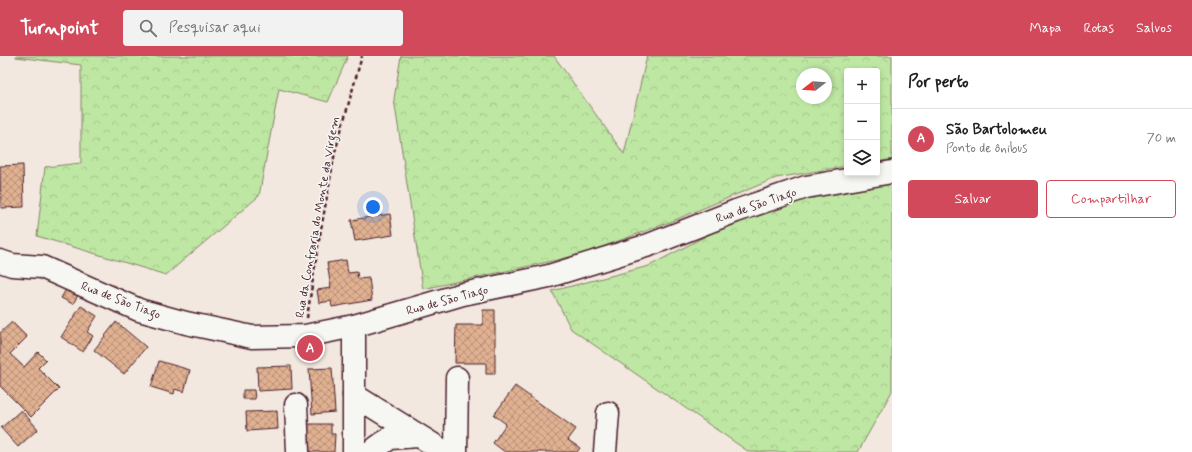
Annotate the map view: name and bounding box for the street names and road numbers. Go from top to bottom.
street label: Rua da Confraria do Monte da Virgem [292,115,345,319]
street label: Rua de São Tiago [714,185,799,228]
street label: Rua de São Tiago [78,278,163,324]
street label: Rua de São Tiago [405,282,490,321]

